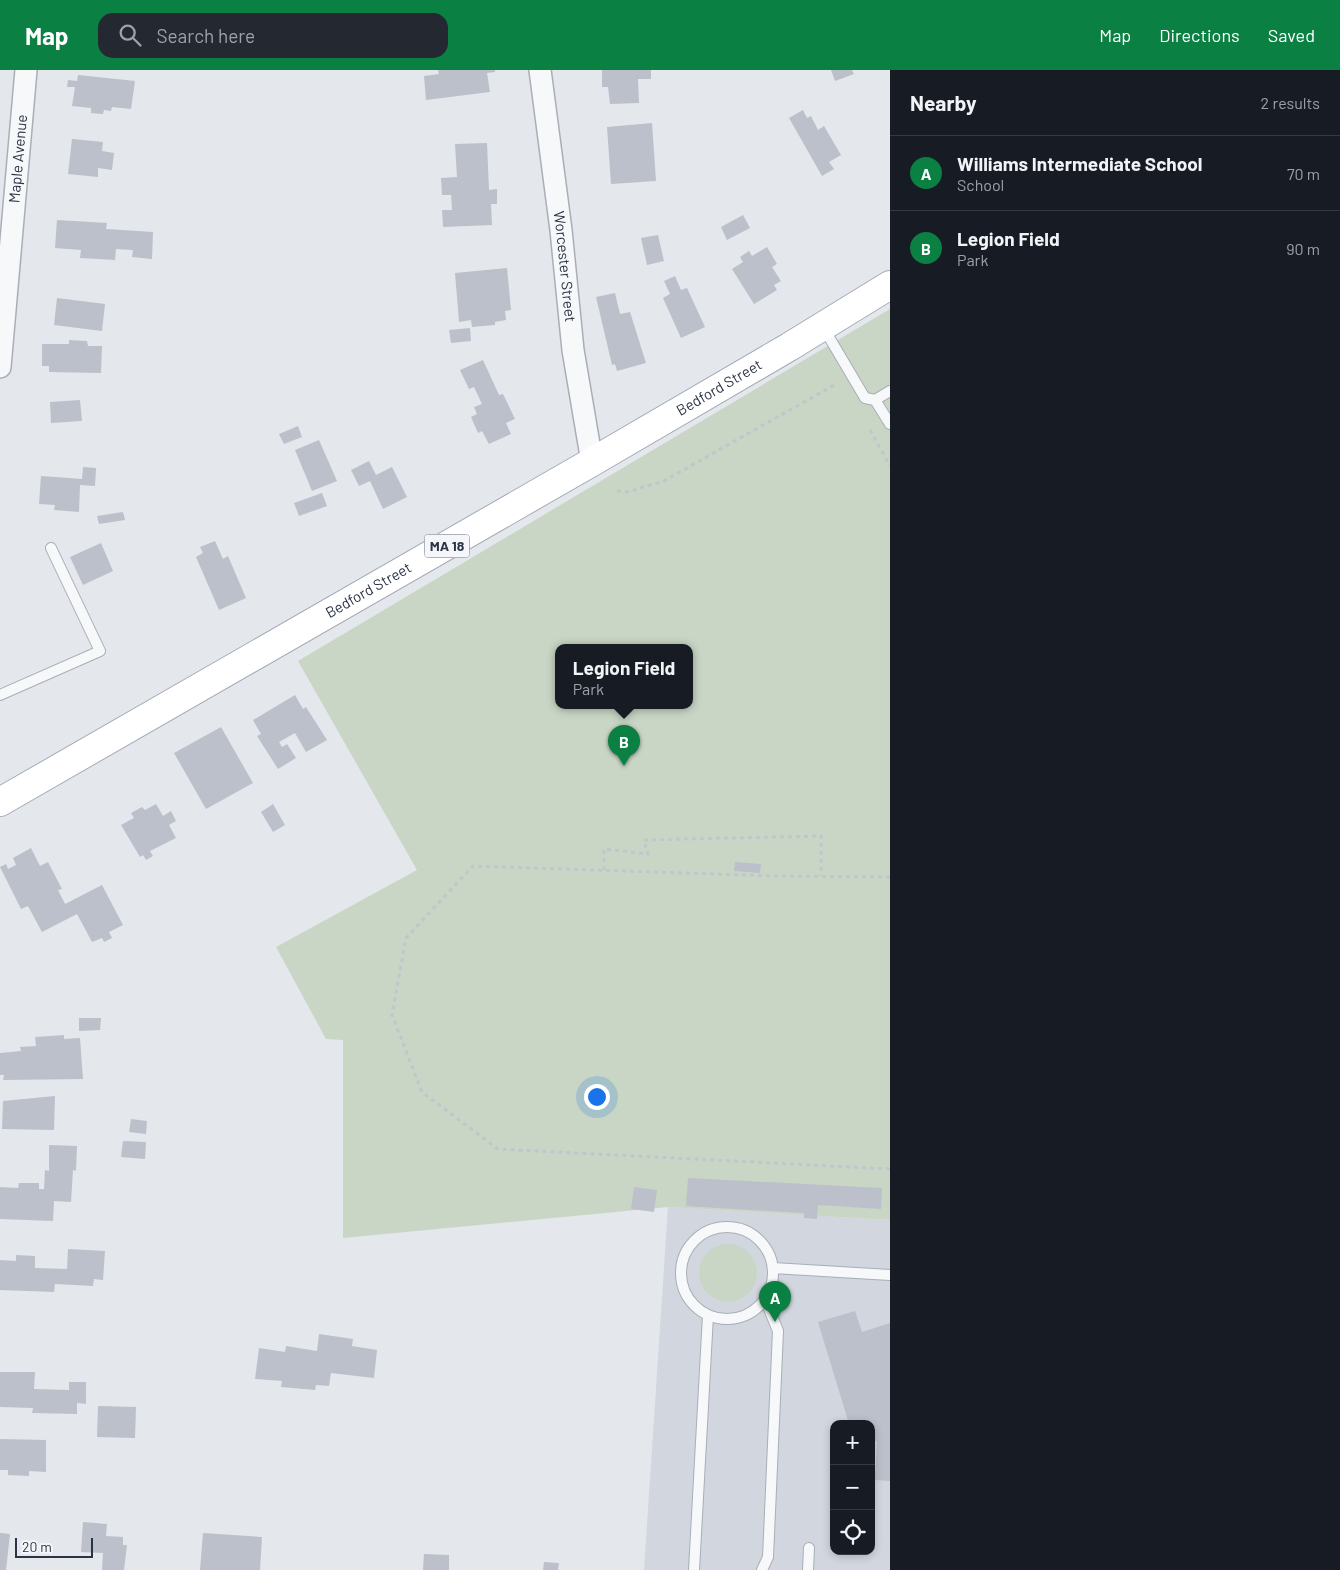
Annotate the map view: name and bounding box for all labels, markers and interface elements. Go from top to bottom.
search box [98,13,448,58]
text: Map [25,21,68,50]
icon: search [116,21,144,49]
text: Search here [156,24,255,47]
text: Map [1099,24,1131,46]
text: Directions [1159,24,1240,46]
text: Saved [1268,24,1315,46]
text: Nearby [910,90,976,115]
text: 2 results [1261,93,1320,112]
street label: Maple Avenue [4,114,30,204]
text: Williams Intermediate School [957,152,1203,175]
text: A [921,164,931,183]
text: 70 m [1287,164,1320,183]
text: School [957,175,1004,194]
street label: Worcester Street [551,210,580,323]
text: Legion Field [957,227,1060,250]
text: B [921,239,931,258]
text: 90 m [1286,239,1320,258]
text: Park [957,250,988,269]
street label: Bedford Street [673,355,765,419]
road number: MA 18 [424,534,470,558]
street label: Bedford Street [322,558,414,621]
popup [555,644,693,709]
text: Legion Field [573,656,675,679]
text: Park [573,679,604,698]
pin: B [608,725,640,766]
your location [584,1084,610,1110]
pin: A [759,1281,791,1322]
map controls [830,1420,875,1555]
button: + [830,1420,875,1465]
button: − [830,1465,875,1510]
button: locate [830,1510,875,1555]
scale bar [15,1535,92,1558]
text: 20 m [22,1538,52,1555]

